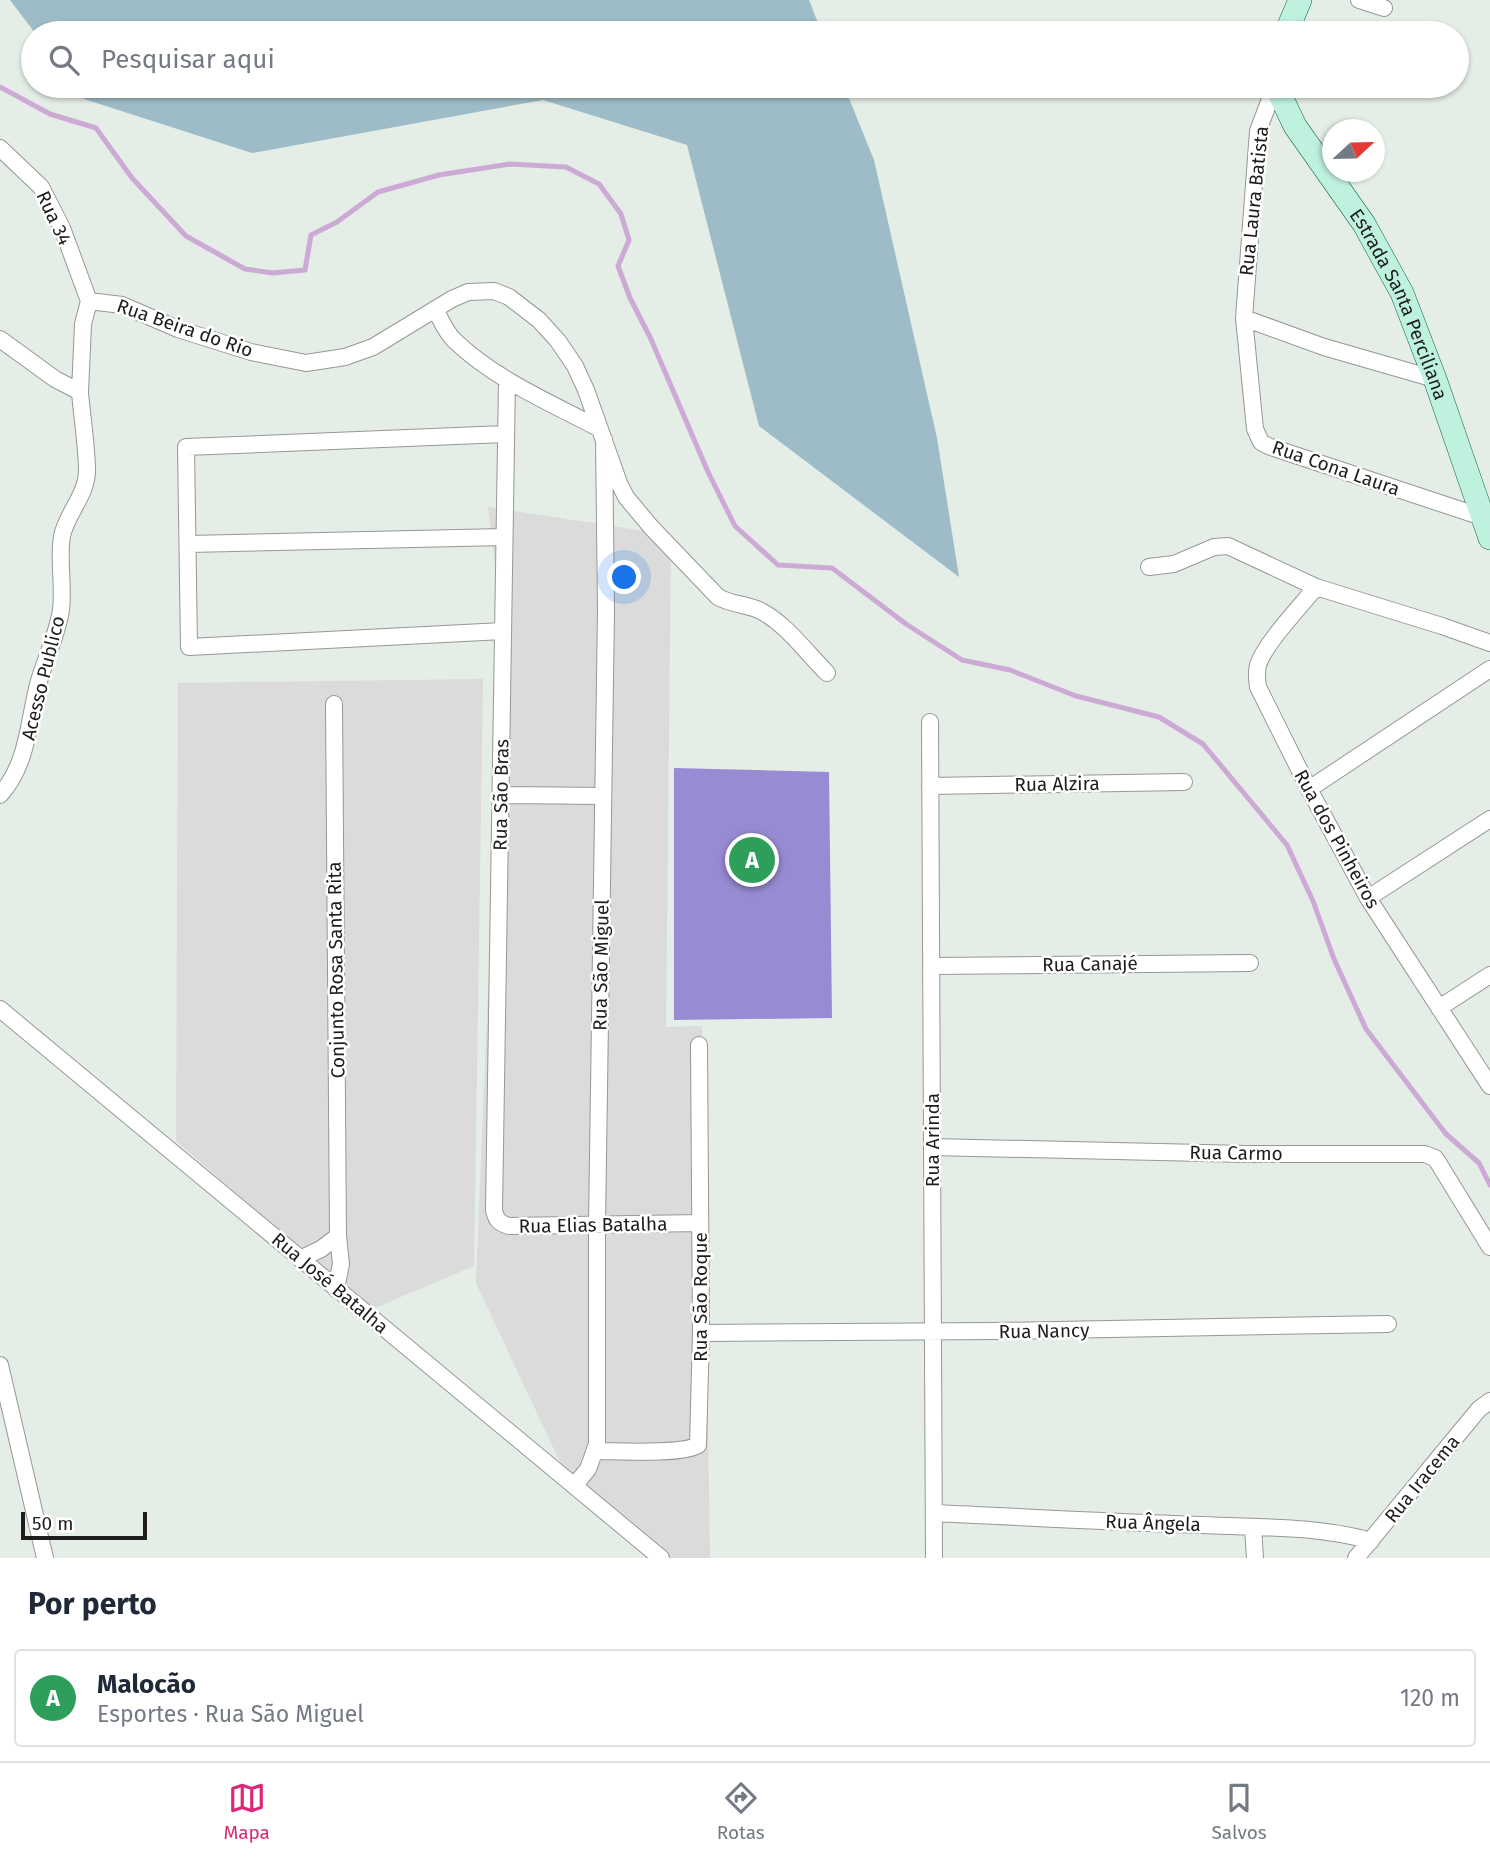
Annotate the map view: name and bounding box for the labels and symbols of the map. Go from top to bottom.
north arrow [1322,119,1385,182]
street label: Rua Laura Batista [1235,125,1273,277]
street label: Rua 34 [31,187,77,249]
street label: Estrada Santa Perciliana [1345,204,1453,403]
street label: Rua Beira do Rio [114,294,256,362]
street label: Rua Cona Laura [1269,435,1403,501]
your location [607,560,641,594]
street label: Acesso Publico [16,613,70,743]
street label: Rua São Bras [489,739,513,851]
street label: Rua dos Pinheiros [1289,765,1385,913]
street label: Rua Alzira [1014,772,1100,796]
pin: A [729,834,775,886]
street label: Conjunto Rosa Santa Rita [323,861,349,1079]
street label: Rua São Miguel [588,899,614,1031]
street label: Rua Canajé [1042,952,1138,976]
street label: Rua Arinda [921,1093,944,1187]
street label: Rua Carmo [1189,1141,1283,1165]
street label: Rua Elias Batalha [518,1212,668,1238]
street label: Rua José Batalha [267,1228,393,1338]
street label: Rua São Roque [689,1232,712,1362]
street label: Rua Nancy [998,1319,1090,1343]
street label: Rua Iracema [1380,1430,1464,1528]
scale bar [21,1509,147,1541]
street label: Rua Ângela [1105,1510,1201,1536]

